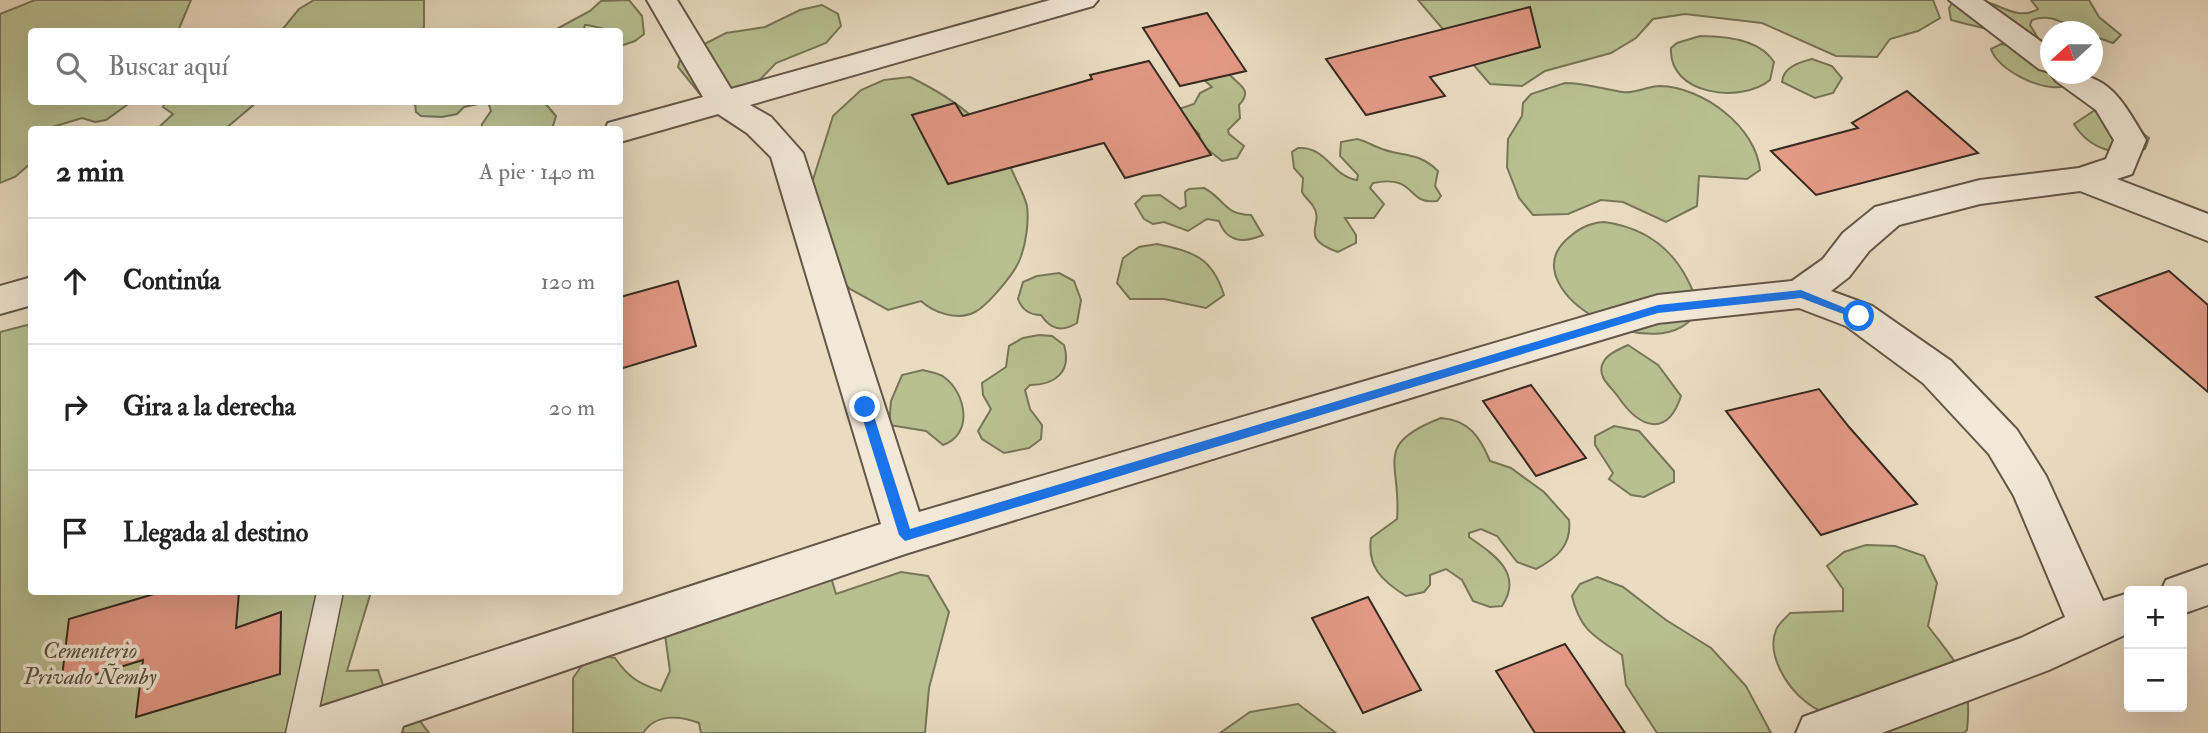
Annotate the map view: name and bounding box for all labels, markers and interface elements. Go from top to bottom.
north arrow [2040,21,2103,84]
search box [28,28,623,105]
icon: search [52,48,90,86]
text: Buscar aquí [108,51,228,83]
text: 2 min [56,153,124,190]
text: A pie · 140 m [479,157,595,186]
icon: ahead [56,262,94,300]
text: Continúa [123,265,221,297]
text: 120 m [541,267,595,296]
route start [1843,300,1874,331]
icon: right [56,388,94,426]
text: Gira a la derecha [123,391,296,423]
route end [849,391,880,422]
text: 20 m [549,393,595,422]
icon: arrive [56,514,94,552]
text: Llegada al destino [123,517,308,549]
map controls [2124,586,2187,712]
button: + [2124,586,2187,649]
park label: Cementerio Privado Ñemby [23,636,157,691]
button: − [2124,649,2187,712]

